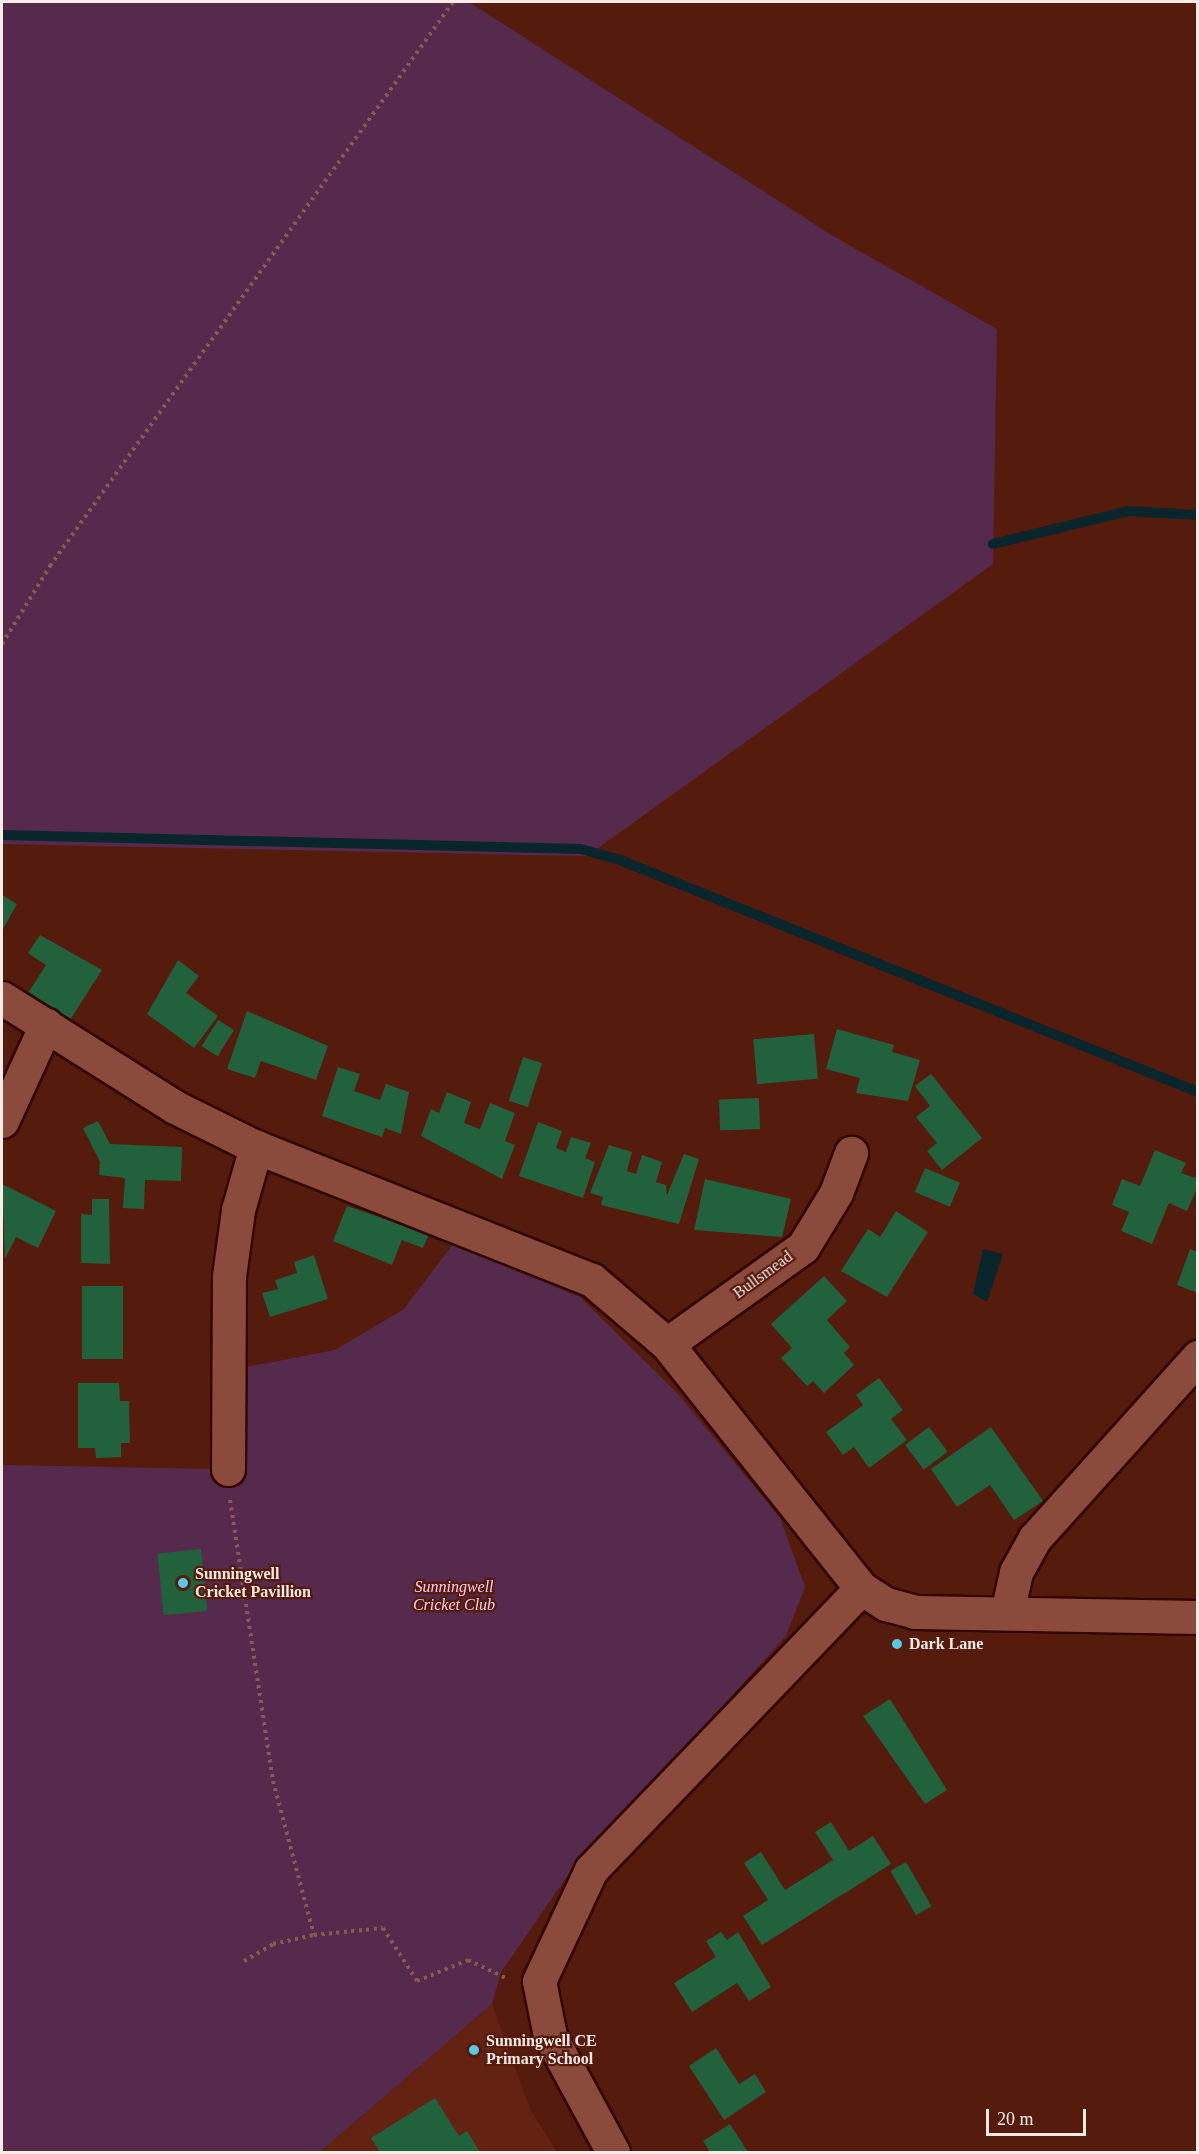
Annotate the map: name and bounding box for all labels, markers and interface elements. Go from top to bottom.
street label: Bullsmead [730,1247,796,1303]
place label: Sunningwell Cricket Pavillion [195,1564,311,1602]
marker: Sunningwell Cricket Pavillion [176,1576,190,1590]
park label: Sunningwell Cricket Club [413,1577,495,1615]
place label: Dark Lane [909,1634,983,1654]
marker: Dark Lane [890,1637,904,1651]
place label: Sunningwell CE Primary School [486,2031,597,2069]
marker: Sunningwell CE Primary School [467,2043,481,2057]
scale bar [989,2097,1090,2135]
text: 20 m [997,2109,1034,2129]

